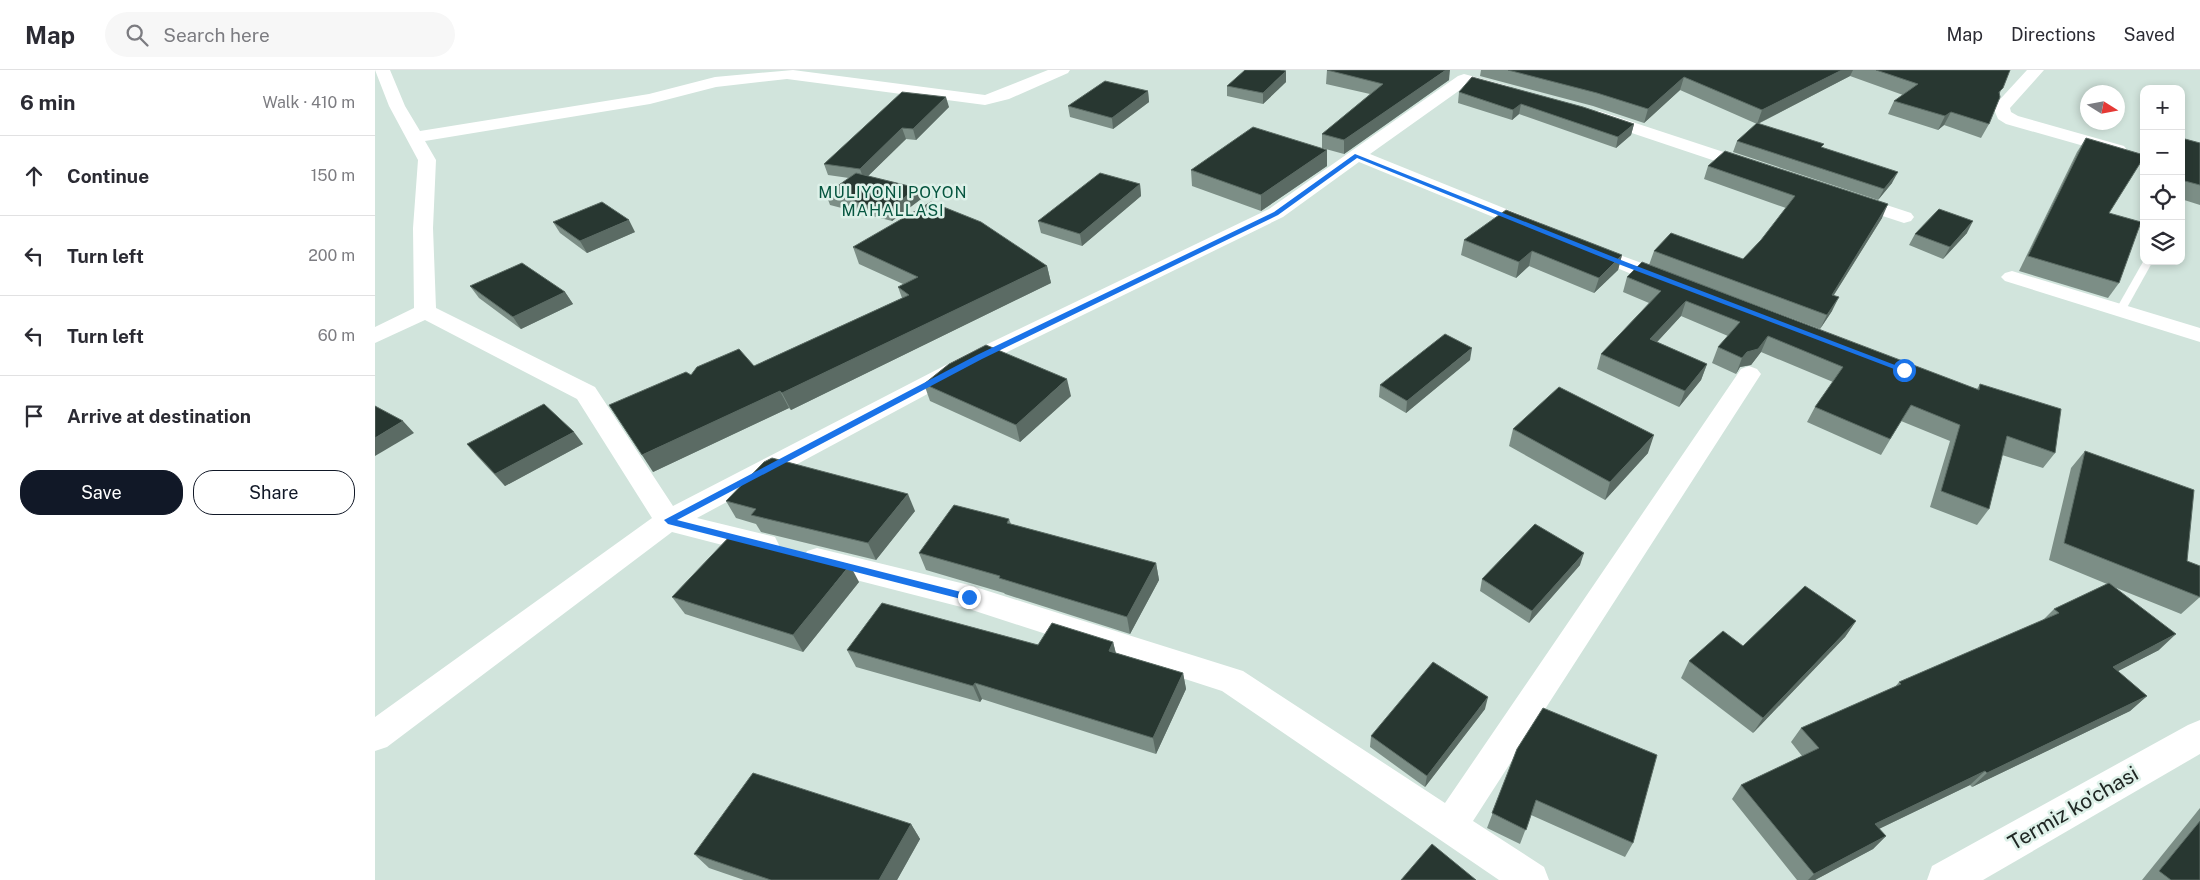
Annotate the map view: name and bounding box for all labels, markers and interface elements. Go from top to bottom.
search box [105,12,455,57]
text: Map [25,21,75,49]
icon: search [123,21,151,49]
text: Search here [163,24,270,46]
text: Map [1946,24,1983,45]
text: Directions [2011,24,2096,45]
text: Saved [2124,24,2175,45]
north arrow [2080,85,2125,130]
map controls [2140,85,2185,265]
button: + [2140,85,2185,130]
text: 6 min [20,90,76,115]
text: Walk · 410 m [262,93,355,112]
button: − [2140,130,2185,175]
icon: ahead [20,162,48,190]
text: Continue [67,165,149,187]
text: 150 m [311,166,355,185]
button: locate [2140,175,2185,220]
district label: MULIYONI POYON MAHALLASI [818,183,968,220]
button: layers [2140,220,2185,265]
icon: left [20,242,48,270]
text: Turn left [67,245,144,267]
text: 200 m [308,246,355,265]
icon: left [20,322,48,350]
text: Turn left [67,325,144,347]
text: 60 m [318,326,355,345]
route start [1893,359,1916,382]
icon: arrive [20,402,48,430]
text: Arrive at destination [67,405,251,427]
button: Save [20,470,183,515]
button: Share [193,470,355,515]
route end [958,586,981,609]
street label: Termiz ko'chasi [2004,761,2142,855]

